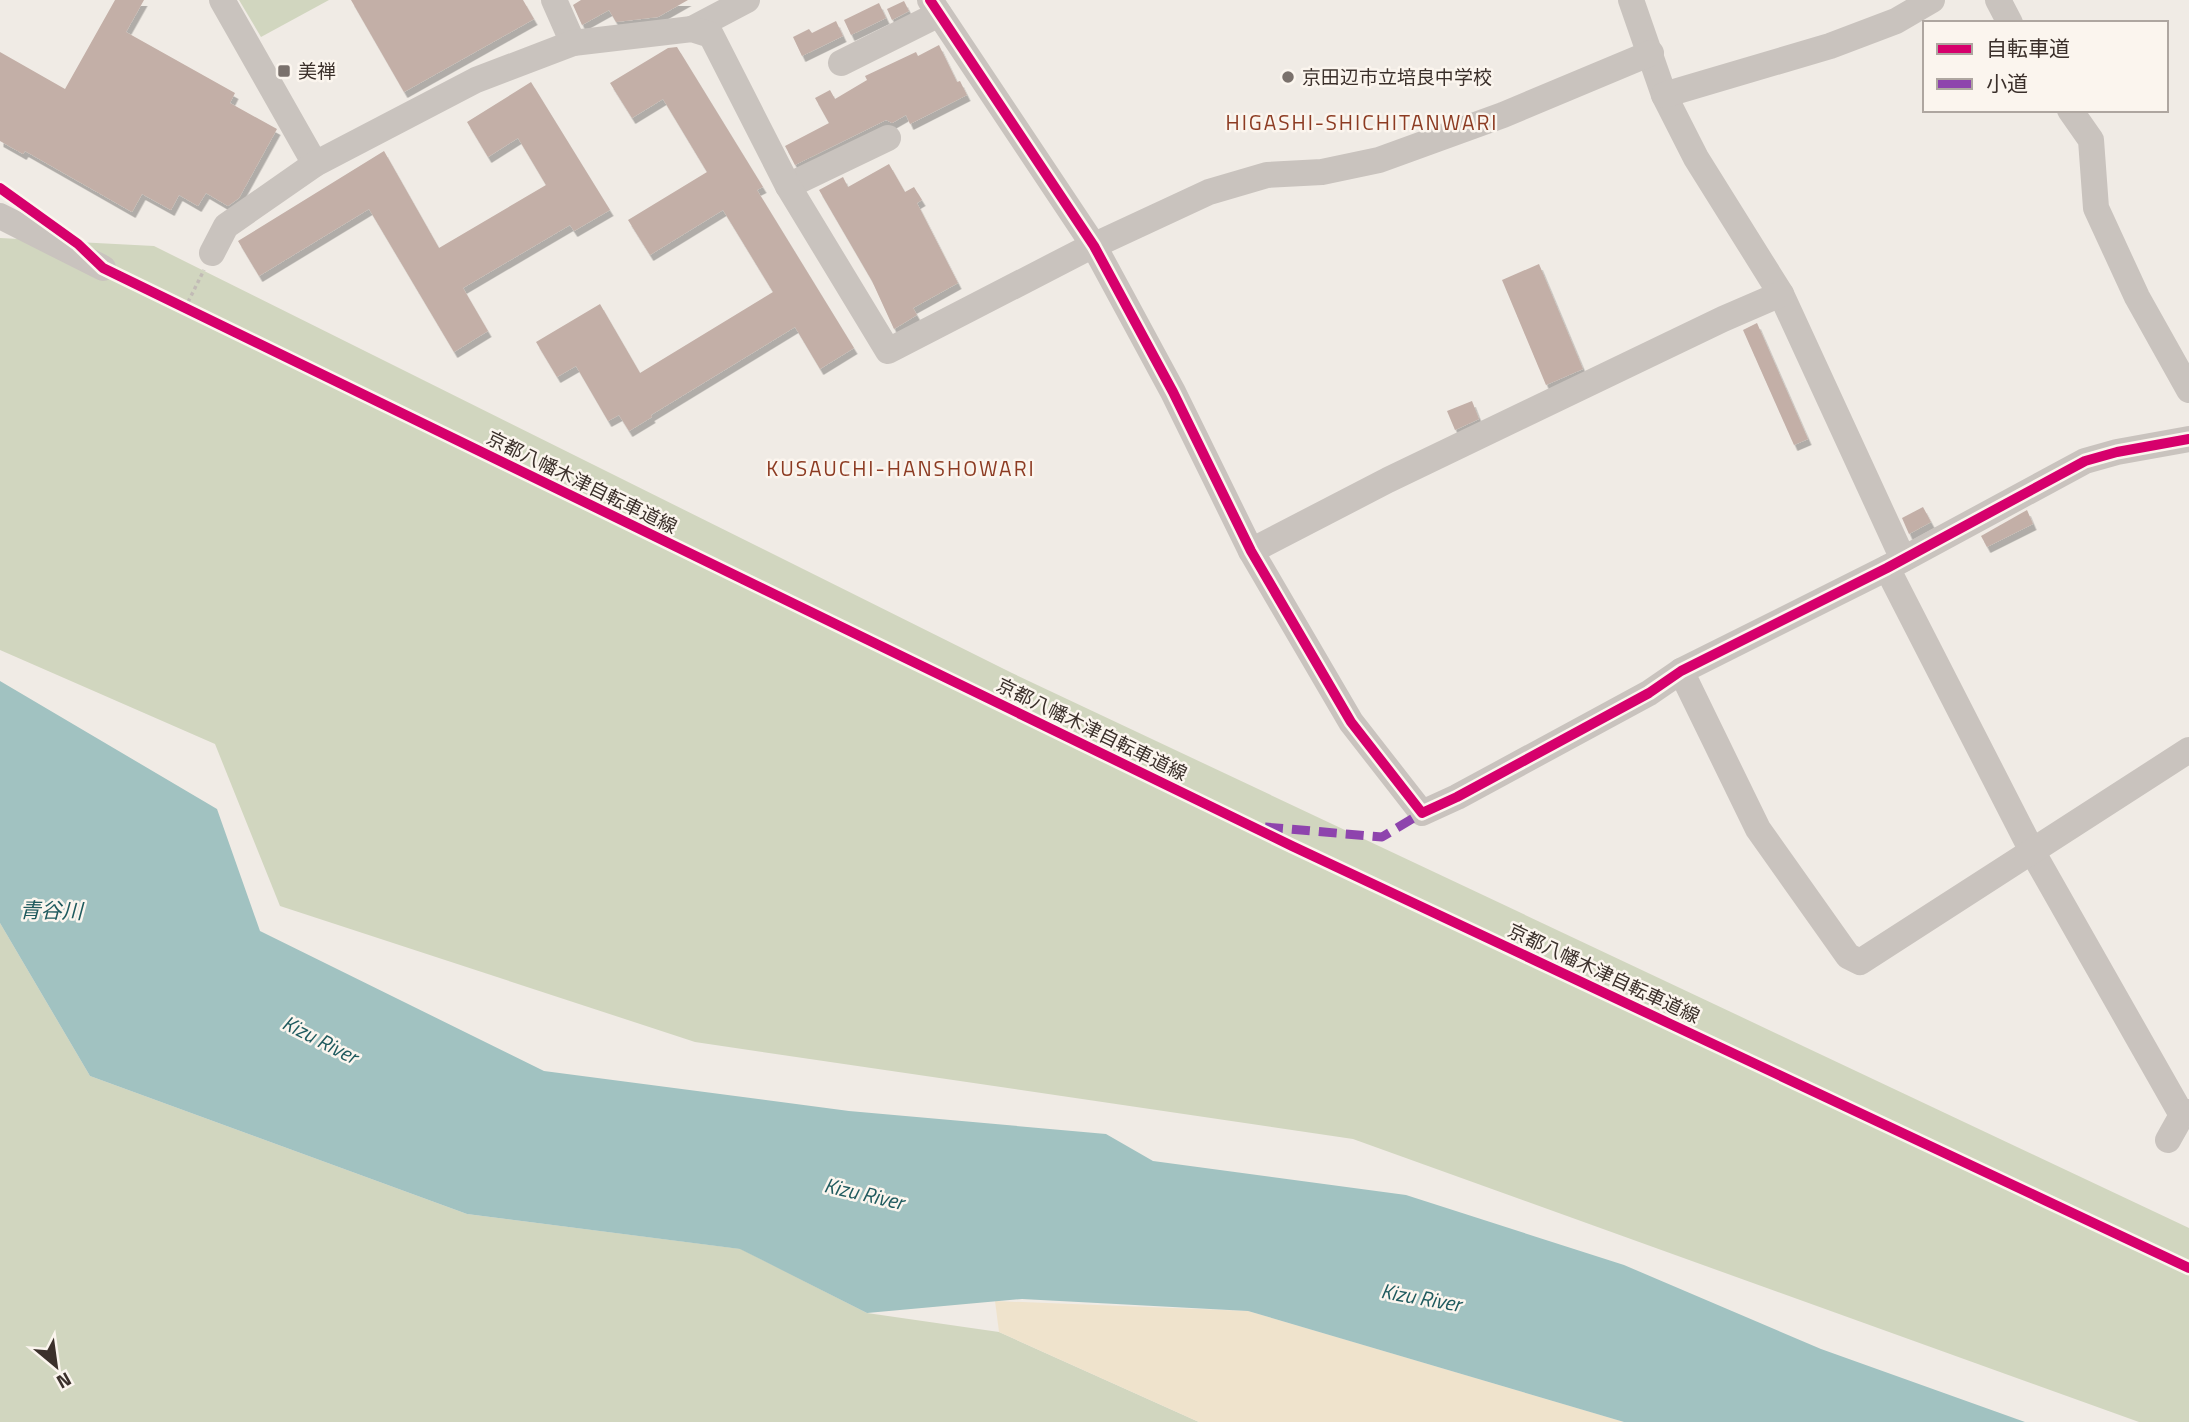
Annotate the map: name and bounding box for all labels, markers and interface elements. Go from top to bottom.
legend [1923,21,2168,112]
text: 自転車道 [1986,32,2070,64]
place label: 美禅 [298,56,336,85]
place label: 京田辺市立培良中学校 [1302,62,1492,91]
marker: 美禅 [276,63,292,79]
text: 小道 [1986,67,2028,99]
marker: 京田辺市立培良中学校 [1280,69,1296,85]
district label: HIGASHI-SHICHITANWARI [1225,106,1499,138]
street label: 京都八幡木津自転車道線 [482,423,683,540]
district label: KUSAUCHI-HANSHOWARI [766,452,1036,484]
street label: 京都八幡木津自転車道線 [992,670,1193,787]
water label: 青谷川 [19,893,85,927]
street label: 京都八幡木津自転車道線 [1503,915,1705,1030]
water label: Kizu River [277,1006,366,1073]
water label: Kizu River [821,1168,910,1218]
water label: Kizu River [1379,1274,1466,1320]
north arrow [21,1331,91,1401]
text: N [52,1365,77,1397]

